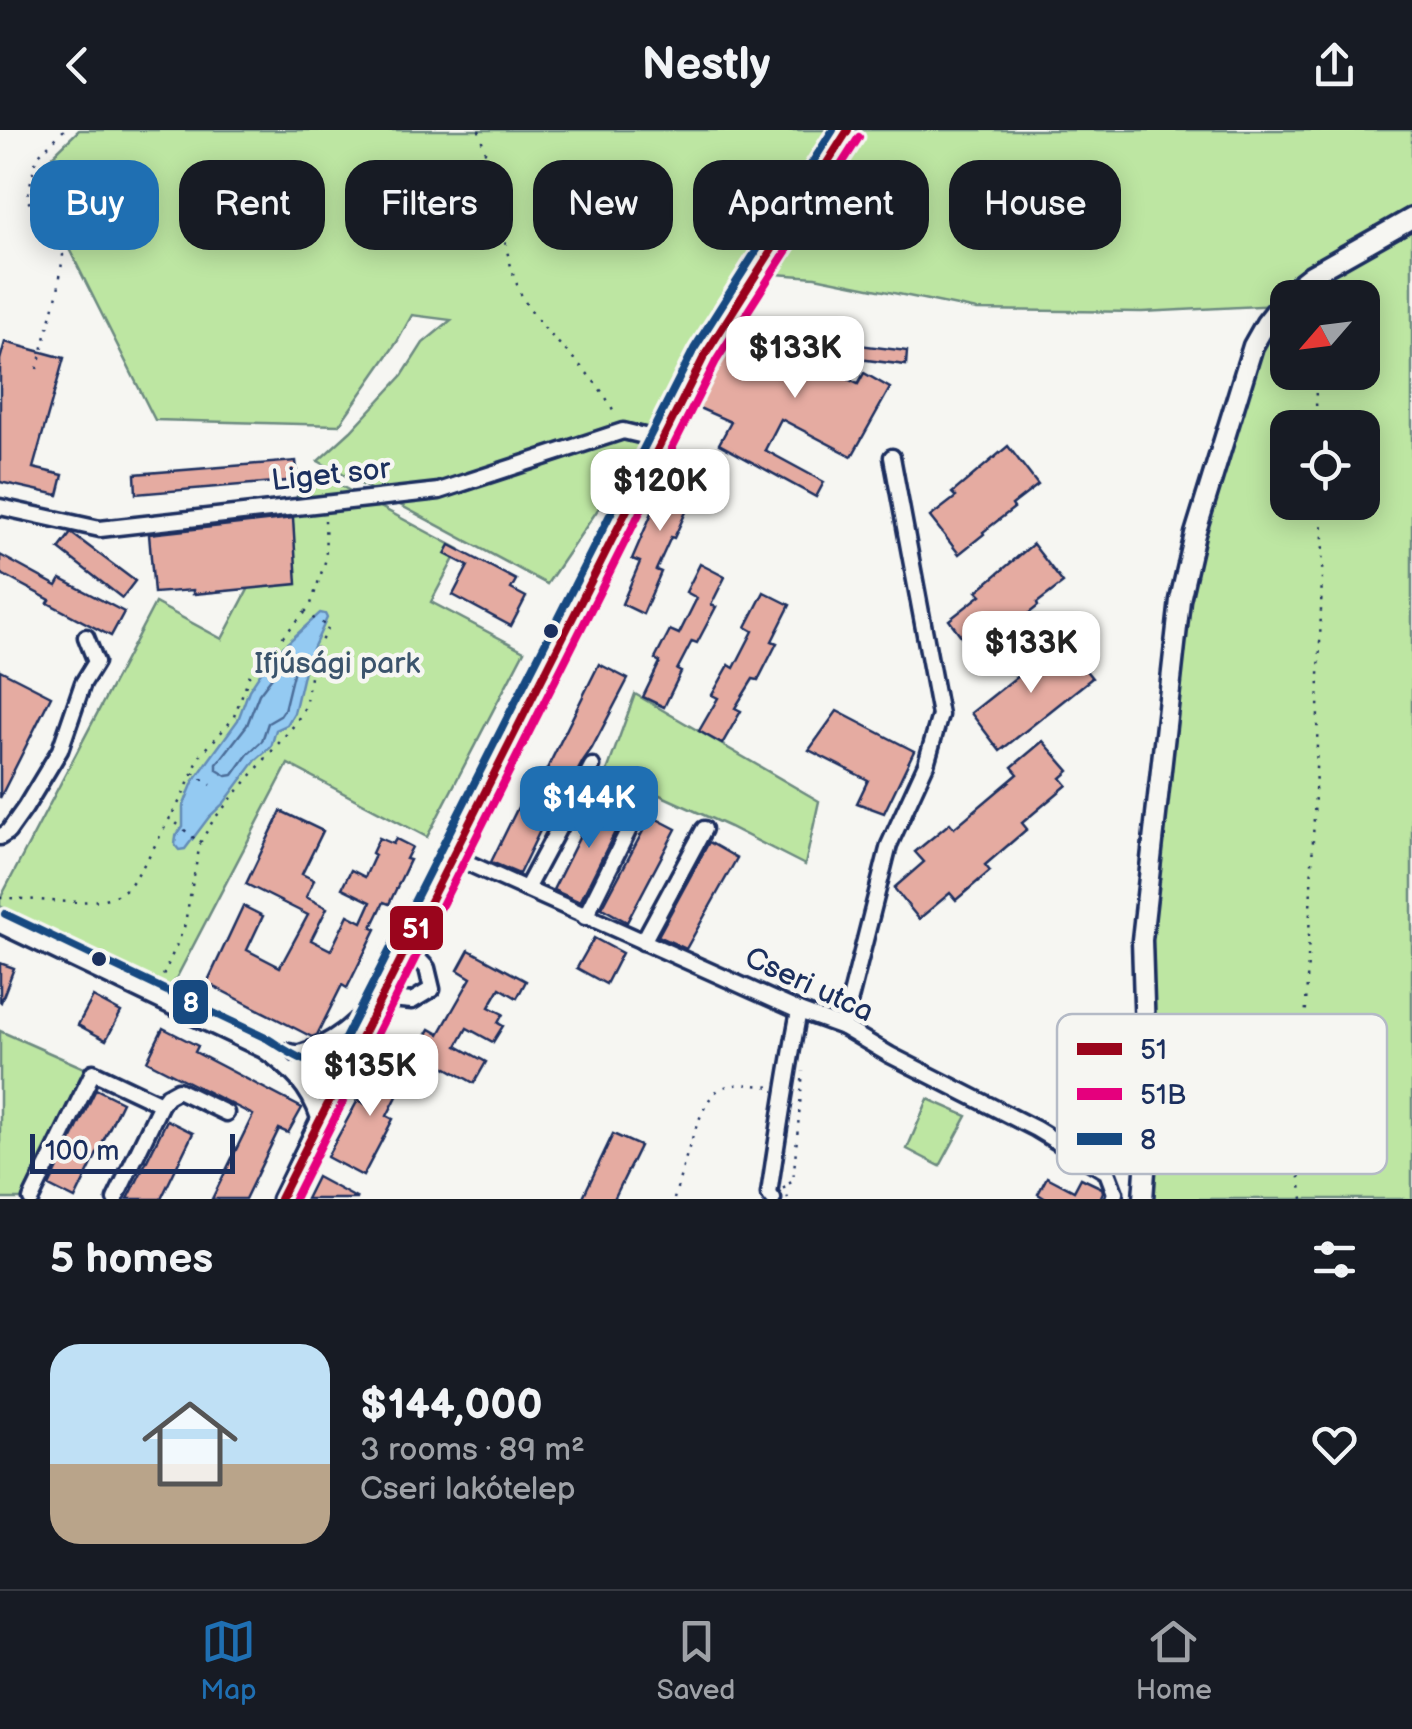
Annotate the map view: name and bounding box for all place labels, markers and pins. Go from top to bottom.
pin: $133K [725,316,865,401]
pin: $120K [590,449,730,534]
pin: $133K [961,611,1101,696]
unlabelled marker [541,621,561,641]
pin: $144K [519,766,659,851]
unlabelled marker [89,949,109,969]
pin: $135K [300,1034,440,1119]

